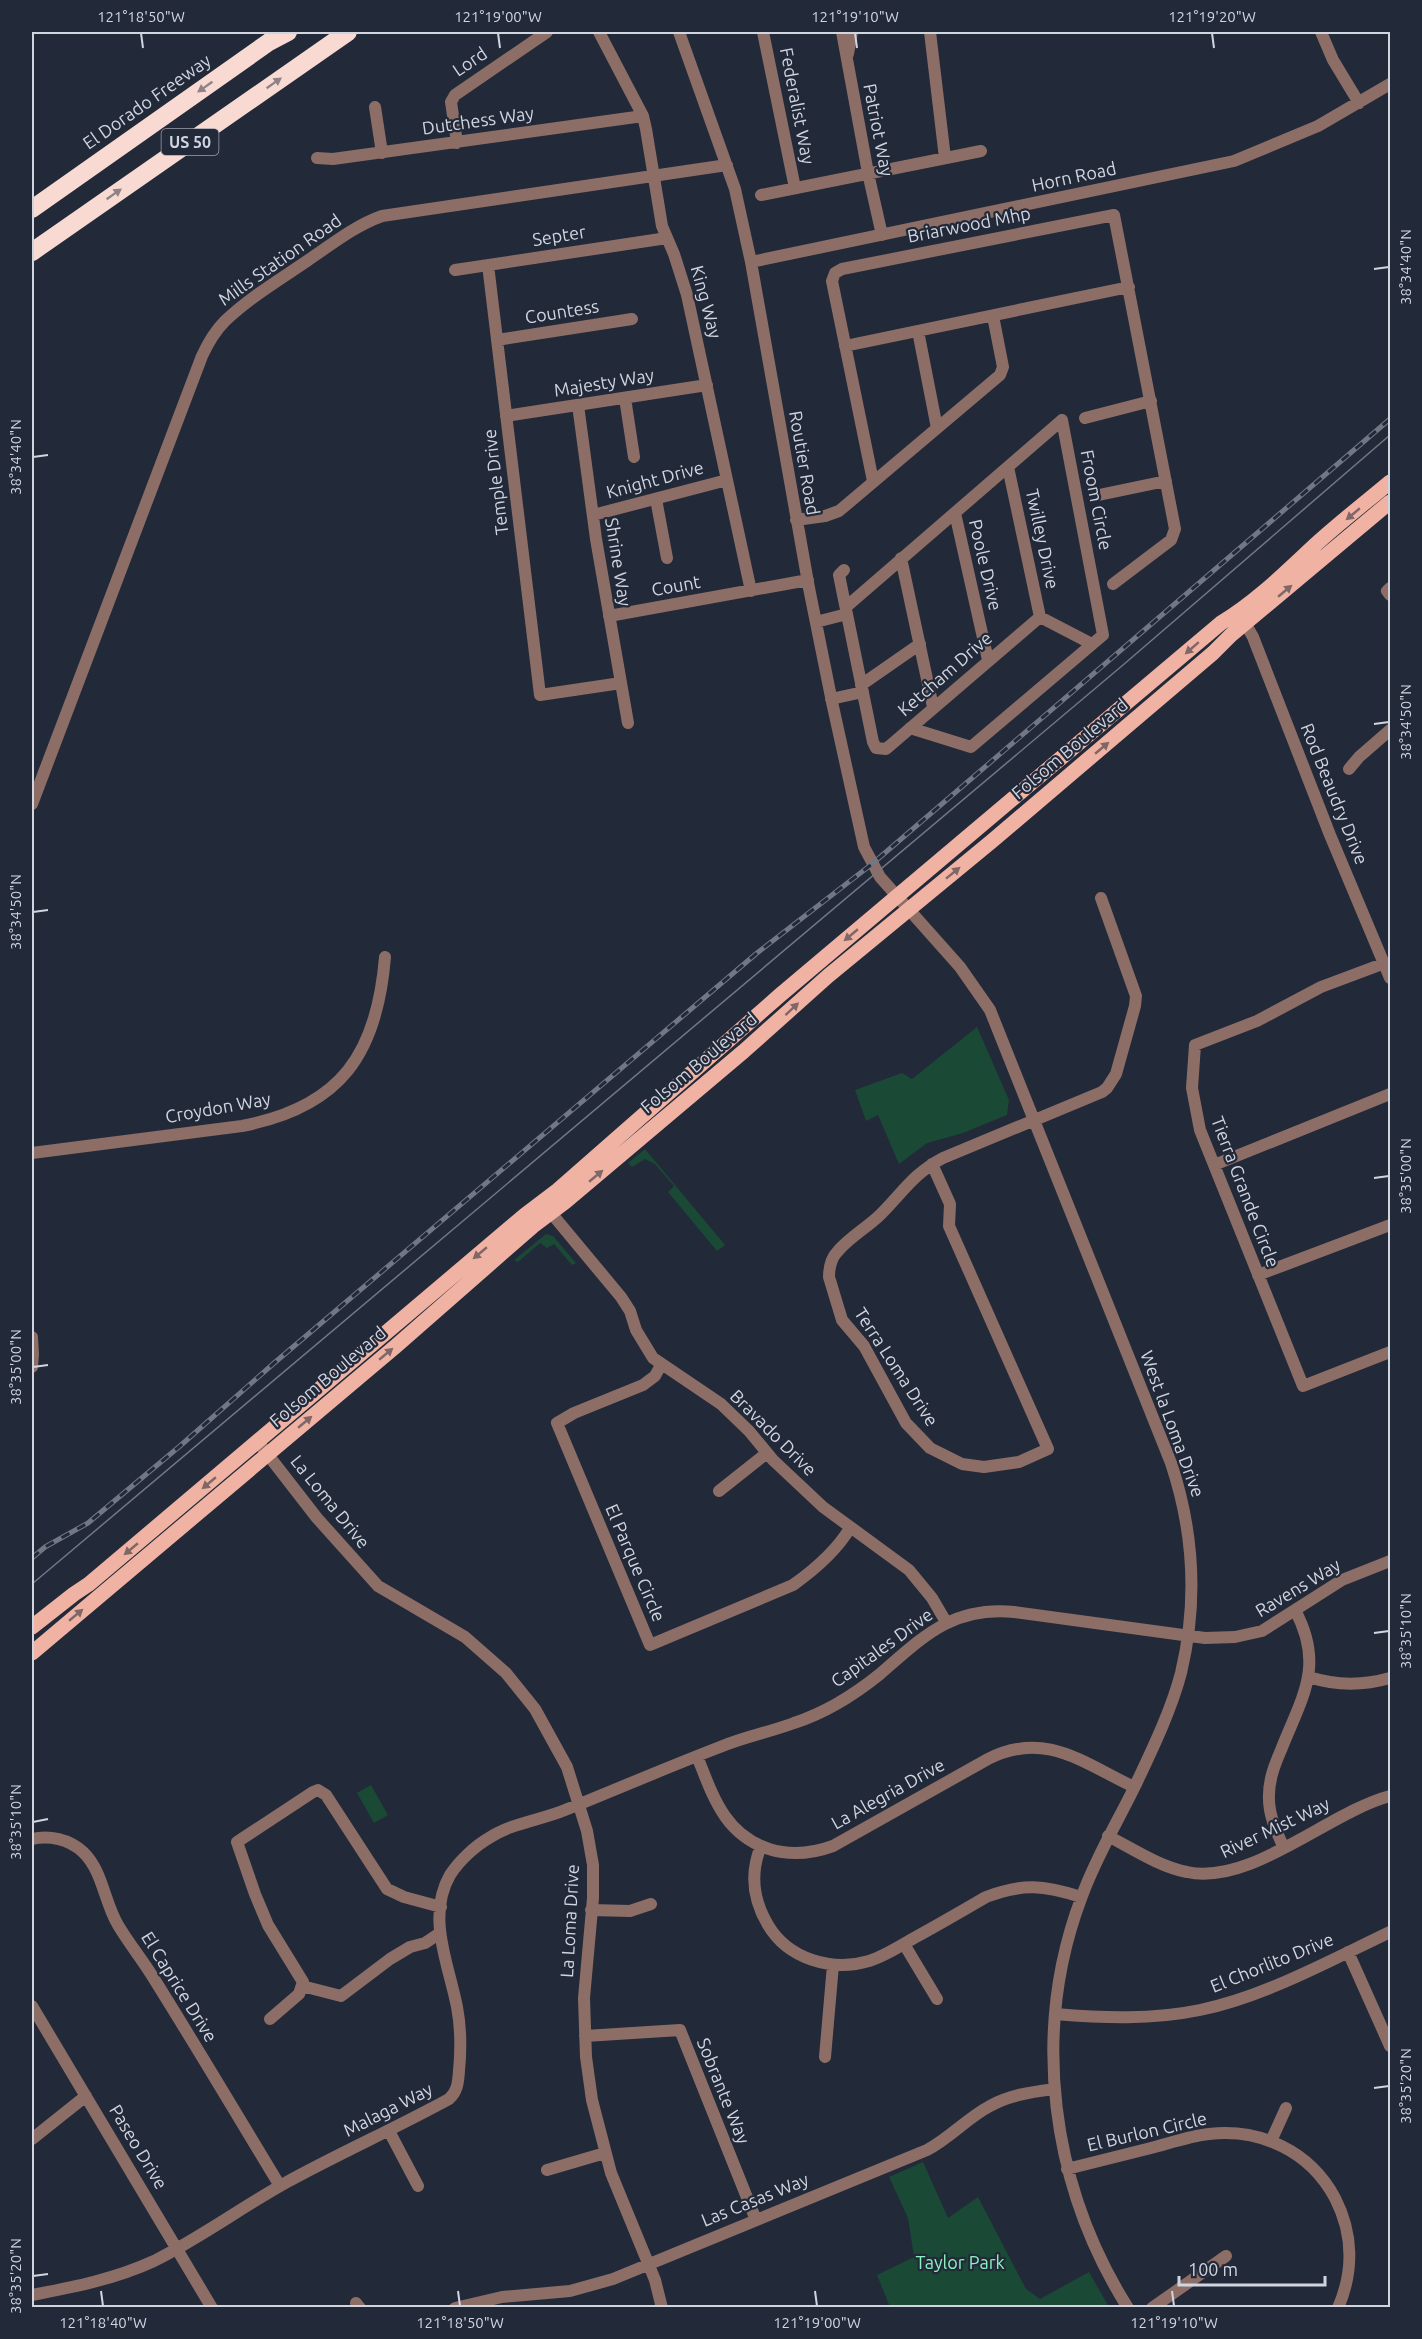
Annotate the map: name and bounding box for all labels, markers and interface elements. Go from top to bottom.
text: 121°18'50"W [97,8,185,25]
text: 121°19'00"W [454,8,542,25]
text: 121°19'10"W [811,8,899,25]
text: 121°19'20"W [1168,8,1256,25]
street label: Lord [448,43,490,80]
street label: Federalist Way [777,46,819,166]
street label: El Dorado Freeway [79,49,214,153]
one-way arrow [266,78,282,89]
one-way arrow [197,81,213,93]
street label: Patriot Way [860,82,898,178]
street label: Dutchess Way [421,102,535,138]
road number: US 50 [162,129,219,155]
street label: Horn Road [1030,157,1118,195]
one-way arrow [105,188,121,200]
street label: Briarwood Mhp [905,202,1032,246]
street label: Mills Station Road [214,209,345,309]
street label: Septer [531,221,587,249]
text: 38°34'40"N [1397,229,1414,305]
street label: King Way [688,263,726,341]
street label: Countess [523,295,600,327]
street label: Majesty Way [552,364,656,400]
street label: Routier Road [786,409,824,517]
text: 38°34'40"N [7,419,24,495]
street label: Temple Drive [479,428,511,536]
street label: Froom Circle [1077,448,1117,552]
street label: Knight Drive [604,456,706,502]
street label: Twilley Drive [1023,487,1063,591]
one-way arrow [1345,507,1361,520]
street label: Shrine Way [602,516,636,608]
street label: Poole Drive [966,517,1006,612]
street label: Count [650,571,702,599]
one-way arrow [1277,585,1292,598]
street label: Ketcham Drive [893,627,995,719]
one-way arrow [1184,642,1200,655]
text: 38°34'50"N [1397,684,1414,760]
street label: Folsom Boulevard [1007,694,1131,802]
street label: Rod Beaudry Drive [1297,720,1372,867]
one-way arrow [1094,741,1110,754]
one-way arrow [945,867,960,880]
text: 38°34'50"N [7,874,24,950]
one-way arrow [843,928,859,941]
one-way arrow [785,1002,799,1016]
street label: Folsom Boulevard [636,1008,760,1116]
street label: Croydon Way [164,1088,272,1126]
street label: Tierra Grande Circle [1208,1113,1284,1270]
text: 38°35'00"N [1397,1138,1414,1214]
one-way arrow [588,1170,603,1183]
one-way arrow [473,1246,488,1259]
street label: Terra Loma Drive [851,1303,943,1429]
street label: Folsom Boulevard [265,1322,389,1430]
text: 38°35'00"N [7,1329,24,1405]
one-way arrow [378,1348,393,1361]
street label: West la Loma Drive [1137,1348,1209,1500]
street label: Bravado Drive [727,1385,821,1479]
one-way arrow [297,1416,313,1429]
street label: La Loma Drive [287,1451,374,1552]
one-way arrow [202,1476,217,1489]
street label: El Parque Circle [602,1501,670,1624]
one-way arrow [124,1542,139,1555]
street label: Ravens Way [1251,1554,1344,1620]
text: 38°35'10"N [1397,1593,1414,1669]
street label: Capitales Drive [827,1604,936,1691]
one-way arrow [68,1609,83,1622]
street label: La Alegria Drive [827,1754,948,1833]
text: 38°35'10"N [7,1784,24,1860]
street label: River Mist Way [1217,1793,1333,1861]
street label: La Loma Drive [556,1864,582,1978]
street label: El Caprice Drive [138,1928,222,2045]
street label: El Chorlito Drive [1207,1928,1336,1996]
street label: Sobrante Way [694,2035,754,2147]
text: 38°35'20"N [1397,2048,1414,2124]
street label: Malaga Way [340,2078,436,2140]
street label: Paseo Drive [106,2101,172,2192]
street label: El Burlon Circle [1085,2108,1209,2155]
street label: Las Casas Way [698,2168,811,2230]
text: 38°35'20"N [7,2238,24,2314]
scale bar [1179,2249,1324,2287]
park label: Taylor Park [915,2252,1005,2272]
text: 100 m [1188,2259,1238,2279]
text: 121°18'40"W [59,2314,147,2331]
text: 121°18'50"W [416,2314,504,2331]
text: 121°19'00"W [773,2314,861,2331]
text: 121°19'10"W [1130,2314,1218,2331]

